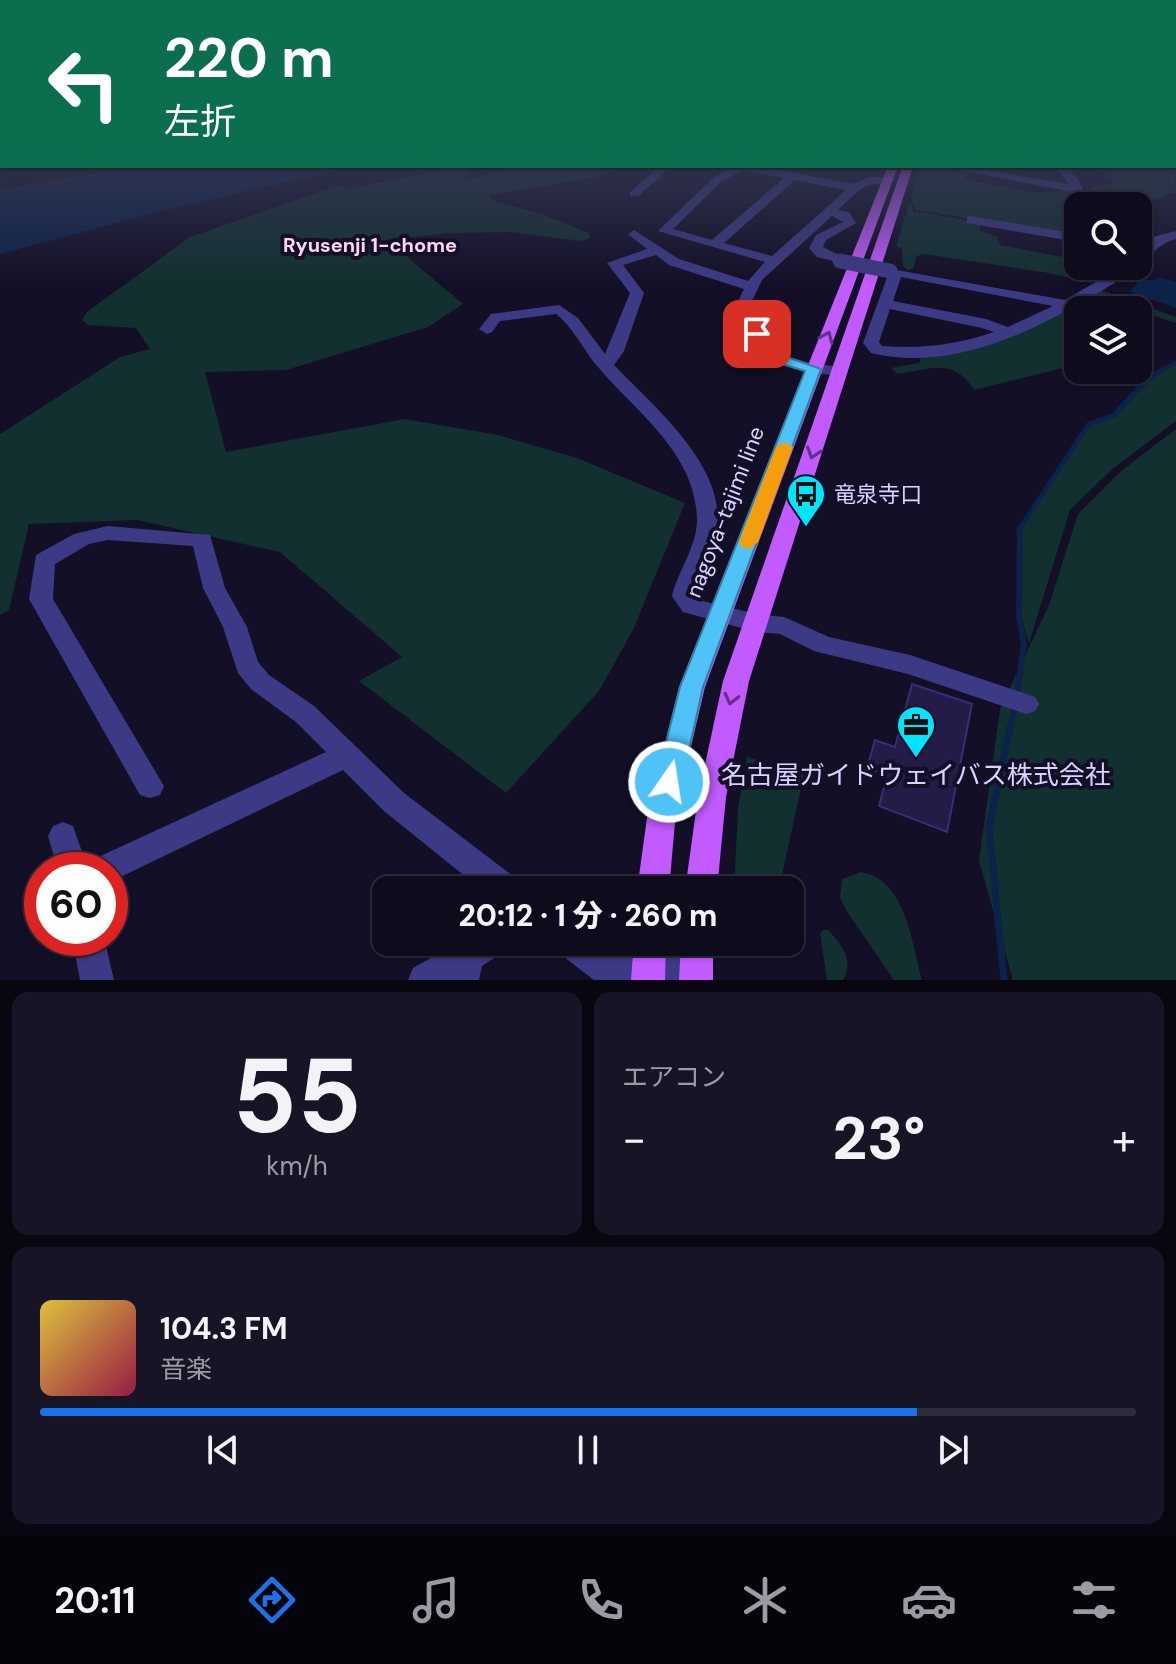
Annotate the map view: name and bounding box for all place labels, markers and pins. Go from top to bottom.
pin [723,300,791,368]
bus stop icon: 竜泉寺口 [785,473,827,528]
place label: 竜泉寺口 [834,480,922,509]
office icon: 名古屋ガイドウェイバス株式会社 [895,704,937,759]
place label: 名古屋ガイドウェイバス株式会社 [721,758,1111,792]

